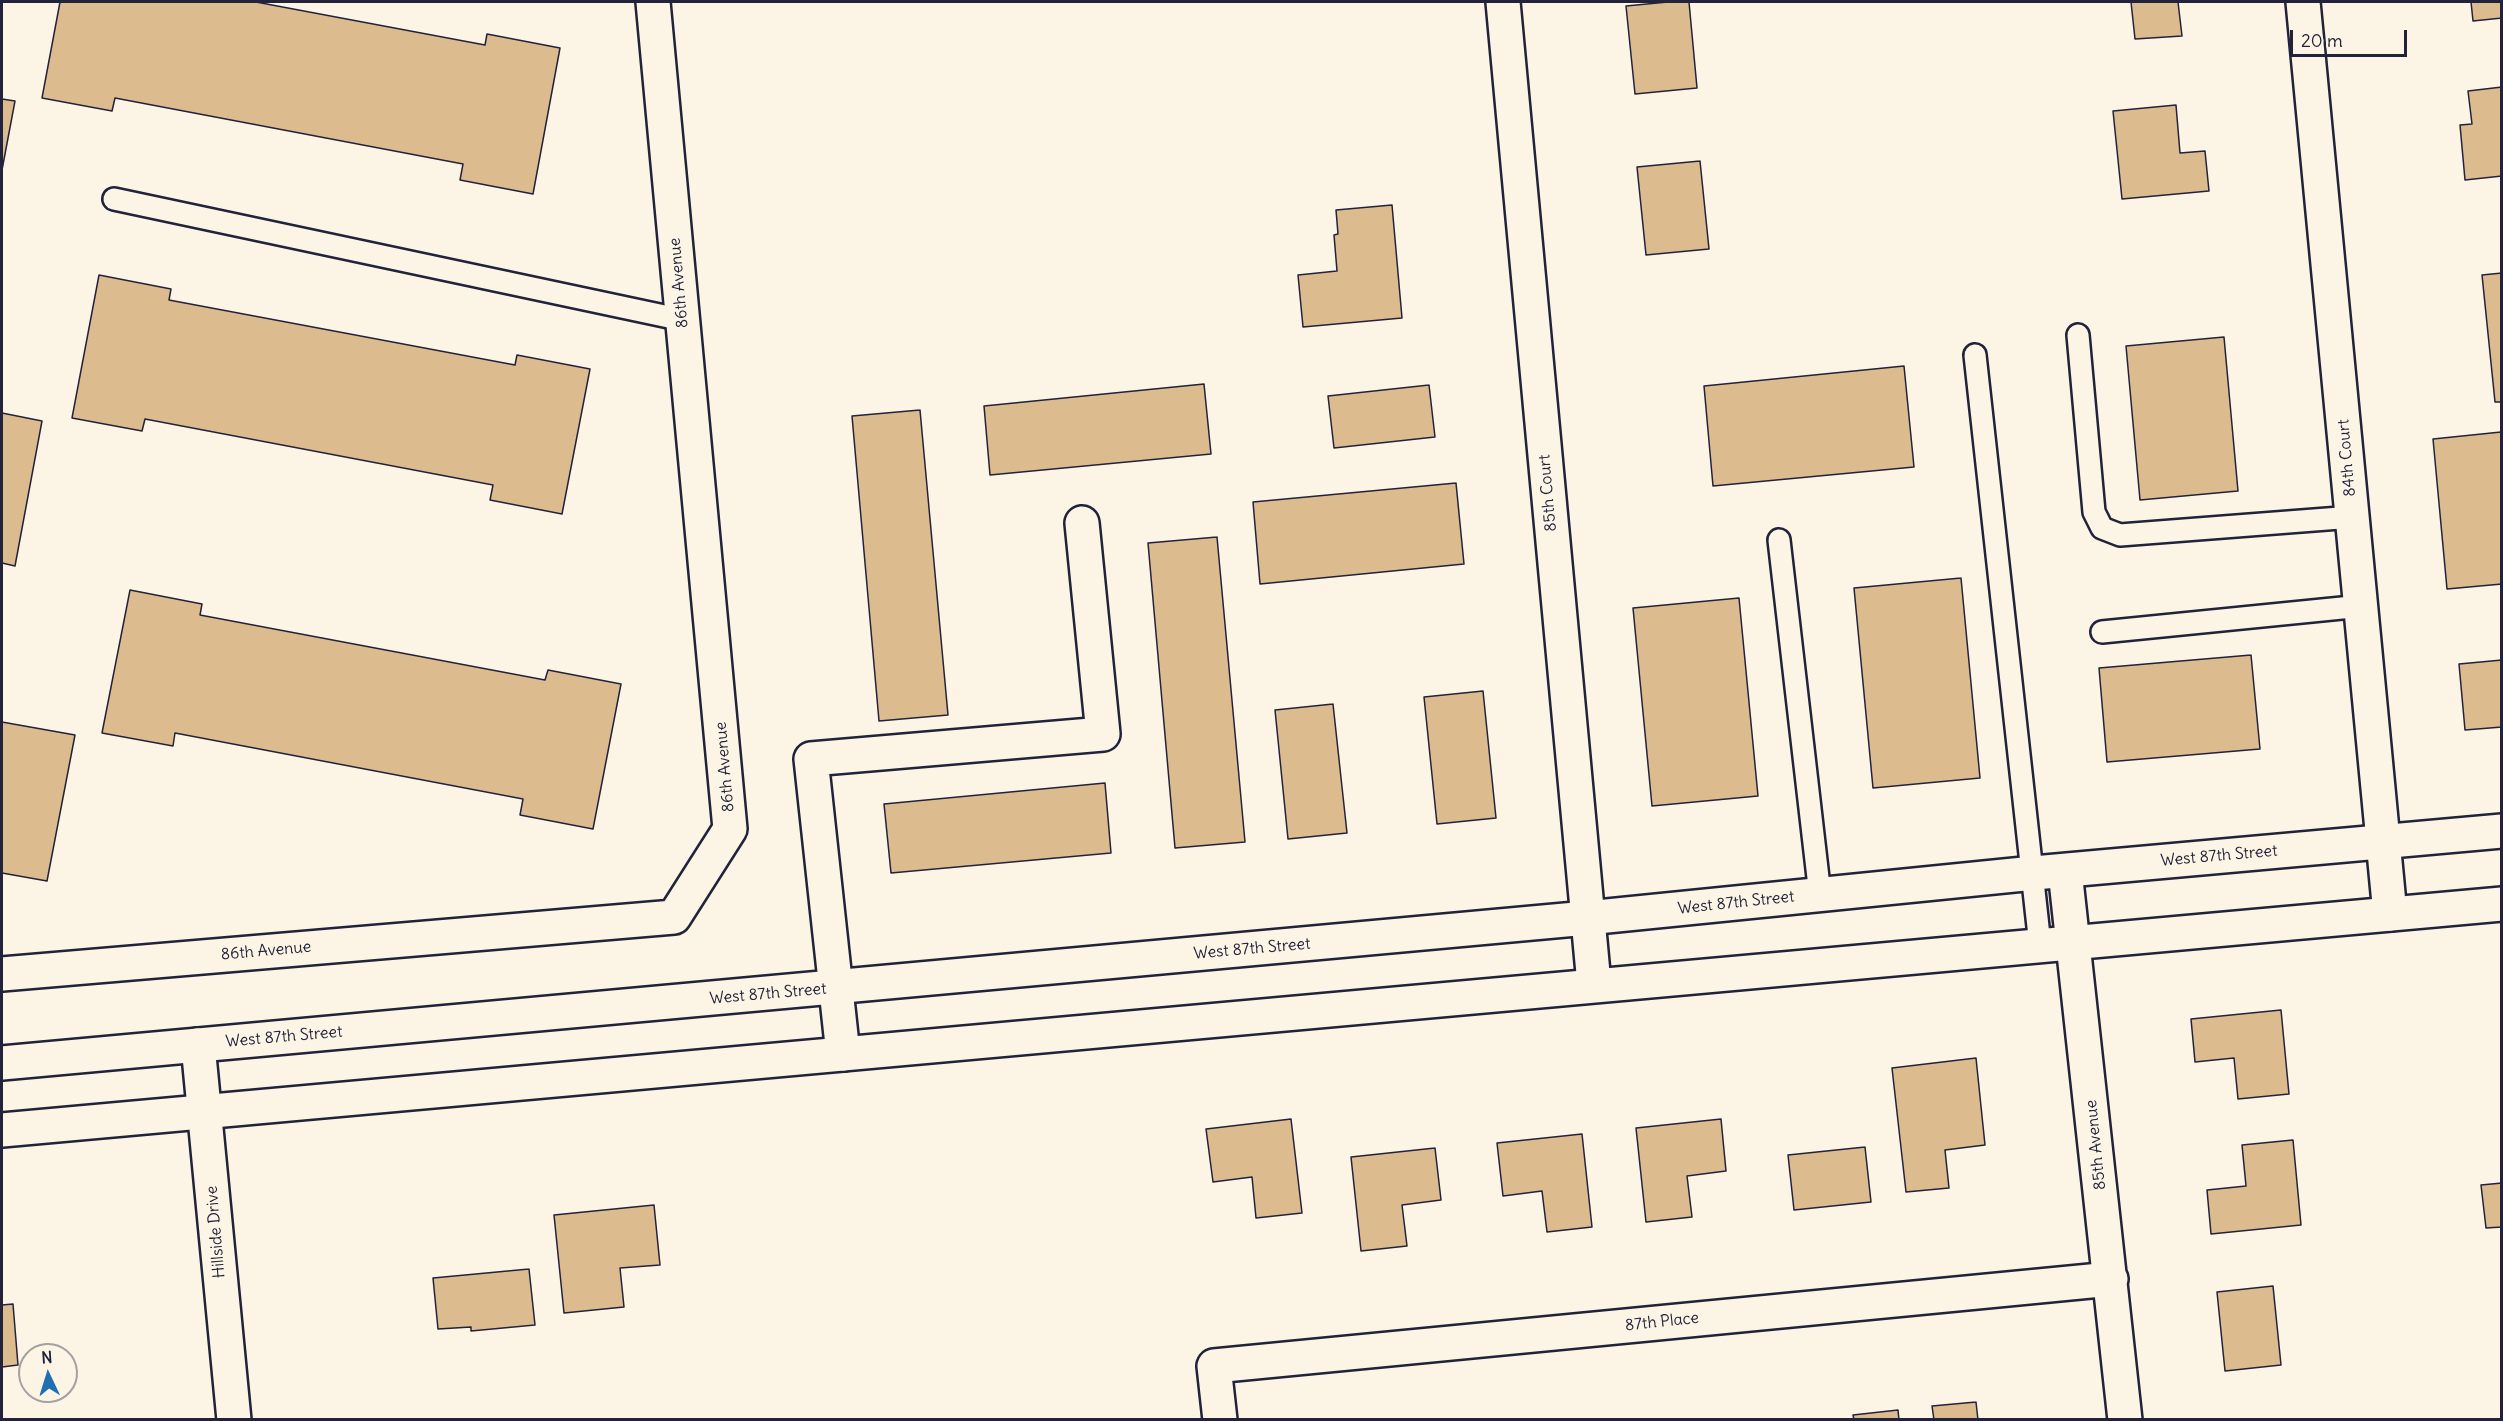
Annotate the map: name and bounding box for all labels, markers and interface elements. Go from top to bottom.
scale bar [2293,18,2410,56]
text: 20 m [2301,29,2343,52]
street label: 86th Avenue [665,237,693,329]
street label: 84th Court [2334,419,2360,497]
street label: 85th Court [1535,454,1561,532]
street label: 86th Avenue [711,721,739,813]
street label: West 87th Street [2160,841,2278,871]
street label: West 87th Street [1677,887,1795,919]
street label: West 87th Street [1193,934,1311,964]
street label: 86th Avenue [220,937,312,965]
street label: West 87th Street [709,979,827,1009]
street label: West 87th Street [225,1022,343,1052]
street label: 85th Avenue [2082,1099,2110,1191]
street label: Hillside Drive [202,1185,230,1279]
street label: 87th Place [1624,1309,1700,1335]
north arrow [18,1343,78,1403]
text: N [41,1347,53,1367]

